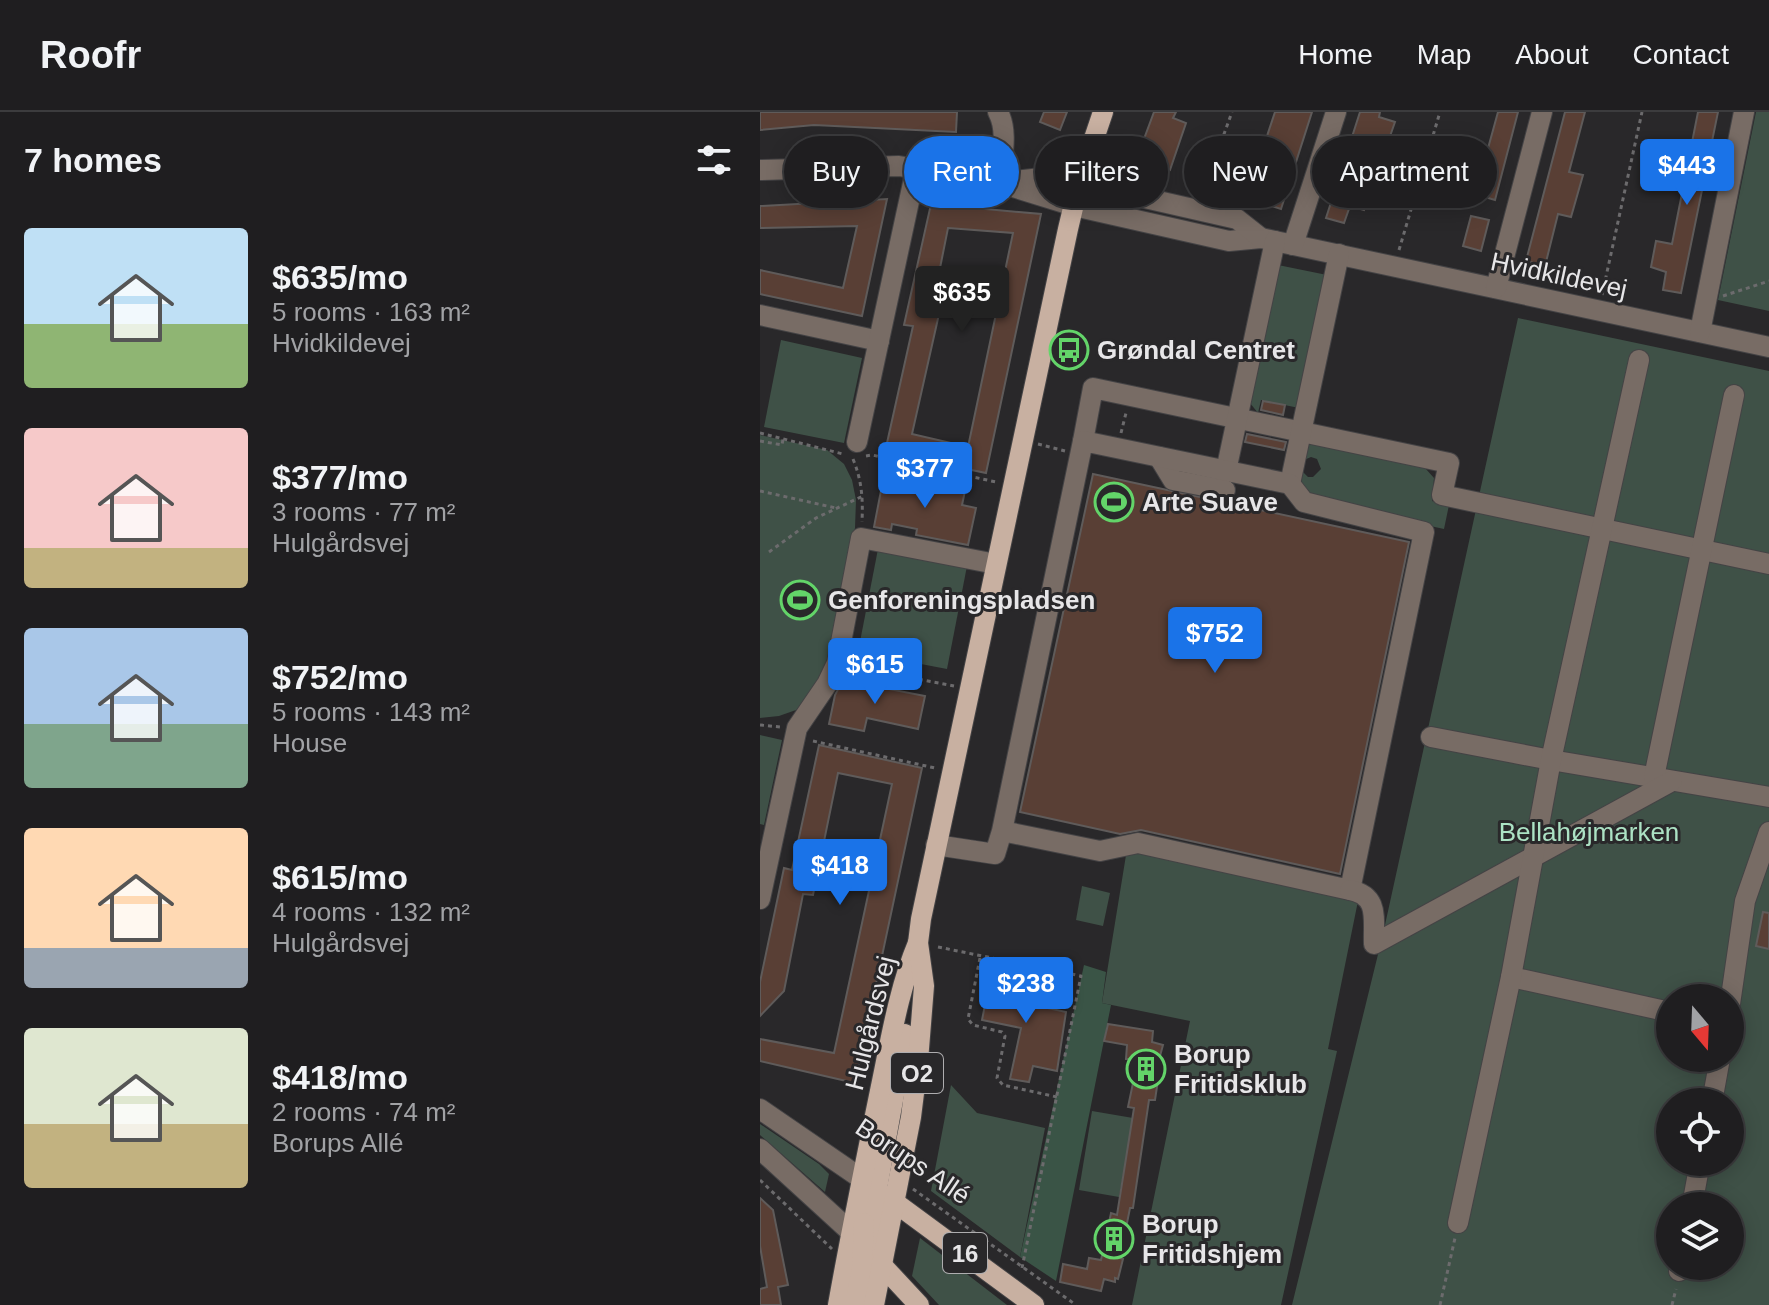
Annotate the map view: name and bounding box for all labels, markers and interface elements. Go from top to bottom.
text: Roofr [40,34,141,76]
text: Home [1298,39,1373,70]
text: Map [1417,39,1471,70]
text: About [1515,39,1589,70]
text: Contact [1633,39,1729,70]
chip: Buy [784,136,888,208]
chip: Rent [904,136,1019,208]
chip: Filters [1035,136,1168,208]
chip: New [1184,136,1296,208]
chip: Apartment [1312,136,1497,208]
icon: filters [692,138,736,182]
pin: $443 [1640,139,1734,207]
text: 7 homes [24,141,162,179]
text: $443 [1658,150,1716,180]
street label: Hvidkildevej [1488,246,1630,304]
text: $635/mo [272,258,408,296]
icon: home [88,260,184,356]
pin: $635 [915,266,1009,334]
text: $635 [933,277,991,307]
text: 5 rooms · 163 m² [272,297,470,327]
text: Hvidkildevej [272,328,411,358]
bus stop icon: Grøndal Centret [1048,329,1090,371]
place label: Grøndal Centret [1097,335,1295,365]
pin: $377 [878,442,972,510]
text: $377 [896,453,954,483]
text: $377/mo [272,458,408,496]
icon: home [88,460,184,556]
sports icon: Arte Suave [1093,481,1135,523]
place label: Arte Suave [1142,487,1278,517]
text: 3 rooms · 77 m² [272,497,456,527]
text: Hulgårdsvej [272,528,409,558]
sports icon: Genforeningspladsen [779,579,821,621]
place label: Genforeningspladsen [828,585,1095,615]
pin: $752 [1168,607,1262,675]
text: $752 [1186,618,1244,648]
pin: $615 [828,638,922,706]
text: $615 [846,649,904,679]
text: $752/mo [272,658,408,696]
icon: home [88,660,184,756]
text: 5 rooms · 143 m² [272,697,470,727]
text: House [272,728,347,758]
park label: Bellahøjmarken [1499,817,1679,847]
pin: $418 [793,839,887,907]
text: $418 [811,850,869,880]
text: $615/mo [272,858,408,896]
icon: home [88,860,184,956]
text: 4 rooms · 132 m² [272,897,470,927]
text: Hulgårdsvej [272,928,409,958]
street label: Hulgårdsvej [839,953,901,1093]
pin: $238 [979,957,1073,1025]
text: $238 [997,968,1055,998]
north arrow [1656,984,1744,1072]
map controls [1656,984,1744,1280]
place label: Borup Fritidsklub [1174,1039,1307,1099]
building icon: Borup Fritidsklub [1125,1048,1167,1090]
road number: O2 [891,1053,943,1093]
text: $418/mo [272,1058,408,1096]
icon: home [88,1060,184,1156]
button: locate [1656,1088,1744,1176]
text: 2 rooms · 74 m² [272,1097,456,1127]
street label: Borups Allé [850,1112,976,1210]
text: Borups Allé [272,1128,404,1158]
button: layers [1656,1192,1744,1280]
place label: Borup Fritidshjem [1142,1209,1282,1269]
building icon: Borup Fritidshjem [1093,1218,1135,1260]
road number: 16 [943,1233,987,1273]

